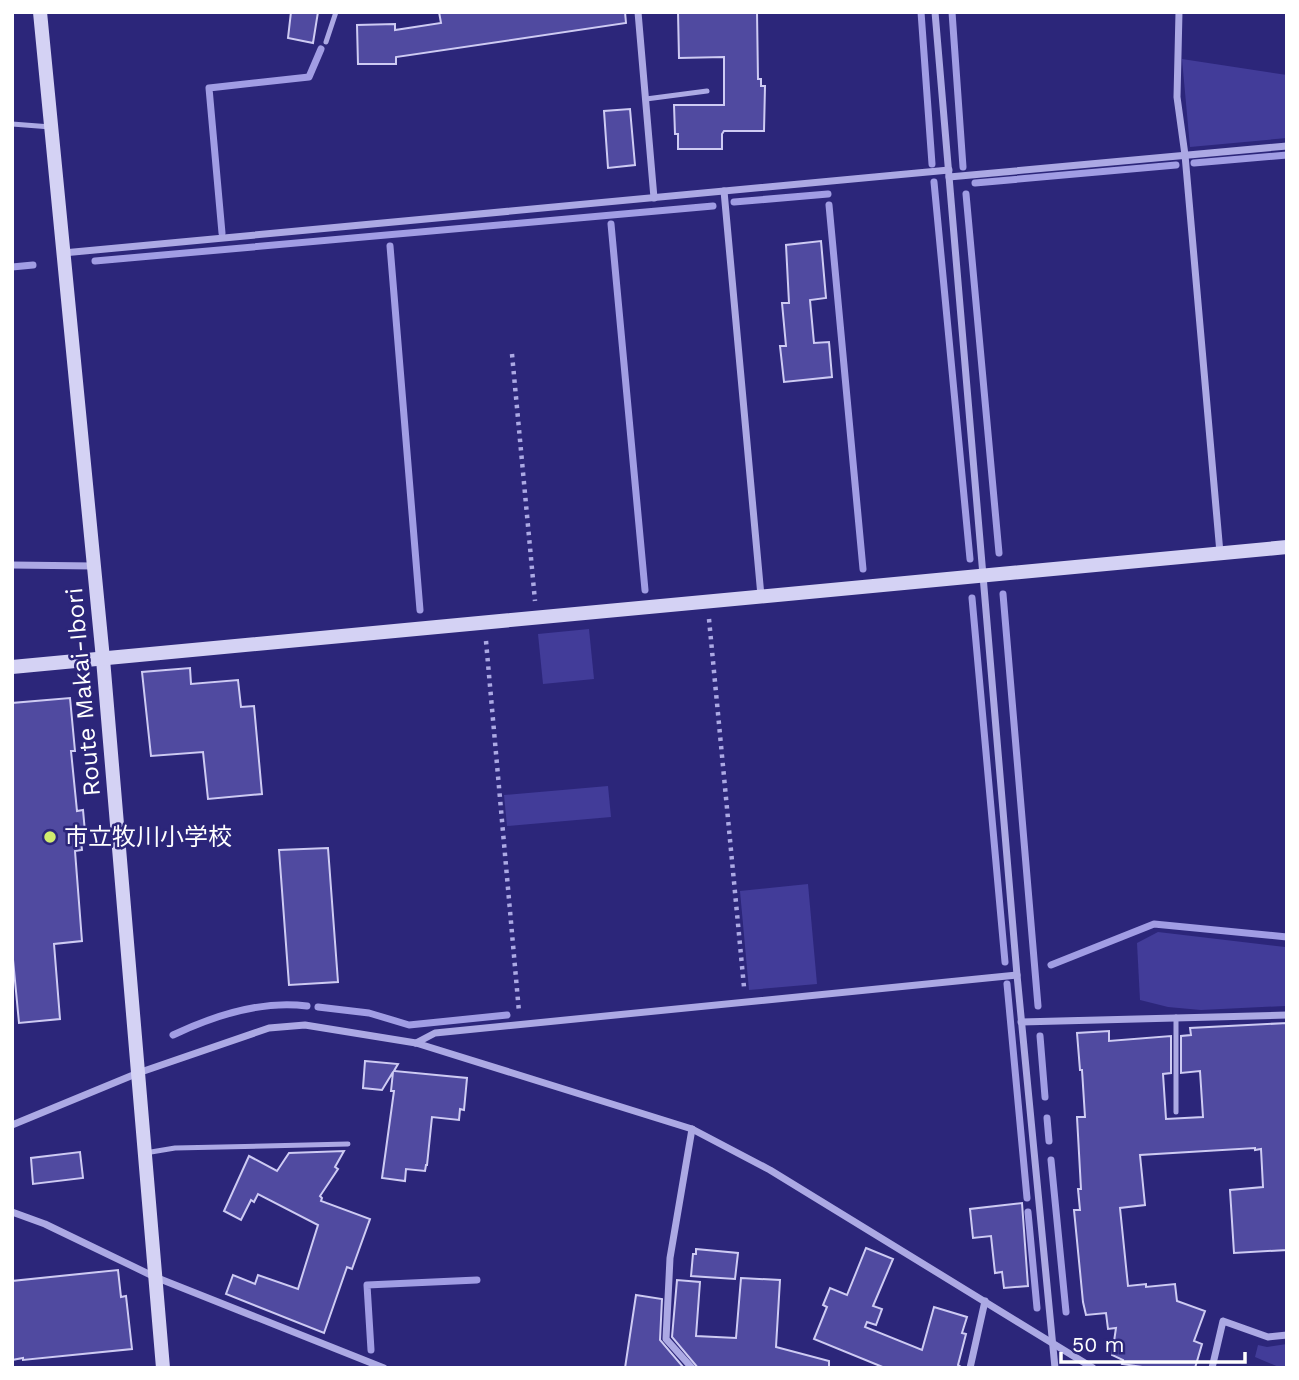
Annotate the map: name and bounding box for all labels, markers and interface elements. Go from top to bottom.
street label: Route Makai-Ibori [60,587,106,797]
place label: 市立牧川小学校 [64,823,232,851]
marker: 市立牧川小学校 [42,829,58,845]
scale bar [1061,1320,1245,1364]
text: 50 m [1072,1332,1124,1357]

